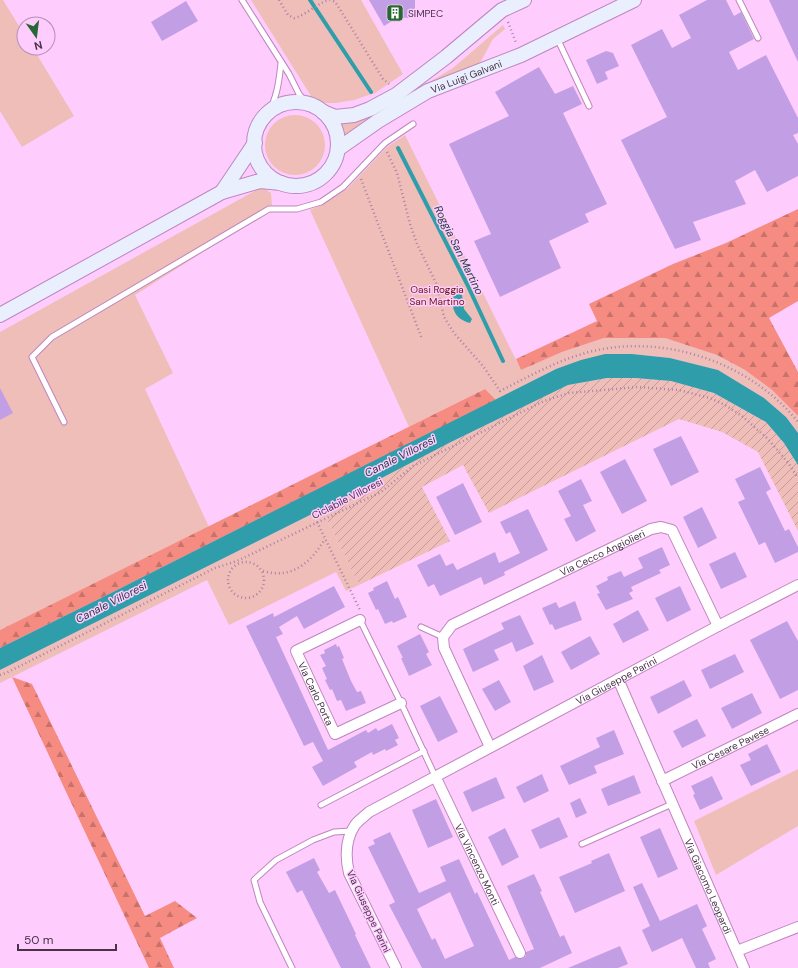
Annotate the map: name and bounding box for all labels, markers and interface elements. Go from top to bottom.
building icon: SIMPEC [385,3,405,23]
place label: SIMPEC [408,7,443,20]
north arrow [16,16,56,56]
text: N [33,38,44,53]
street label: Via Luigi Galvani [429,57,504,96]
water label: Roggia San Martino [431,203,487,297]
park label: Oasi Roggia San Martino [409,283,465,308]
water label: Canale Villoresi [362,432,438,480]
street label: Ciclabile Villoresi [309,475,385,522]
street label: Via Cecco Angiolieri [558,527,647,579]
water label: Canale Villoresi [73,578,149,626]
street label: Via Giuseppe Parini [574,654,659,708]
street label: Via Carlo Porta [295,660,336,728]
street label: Via Cesare Pavese [690,723,772,772]
street label: Via Vincenzo Monti [452,822,502,907]
street label: Via Giacomo Leopardi [681,837,734,936]
street label: Via Giuseppe Parini [344,868,393,955]
scale bar [18,926,116,952]
text: 50 m [24,932,53,948]

